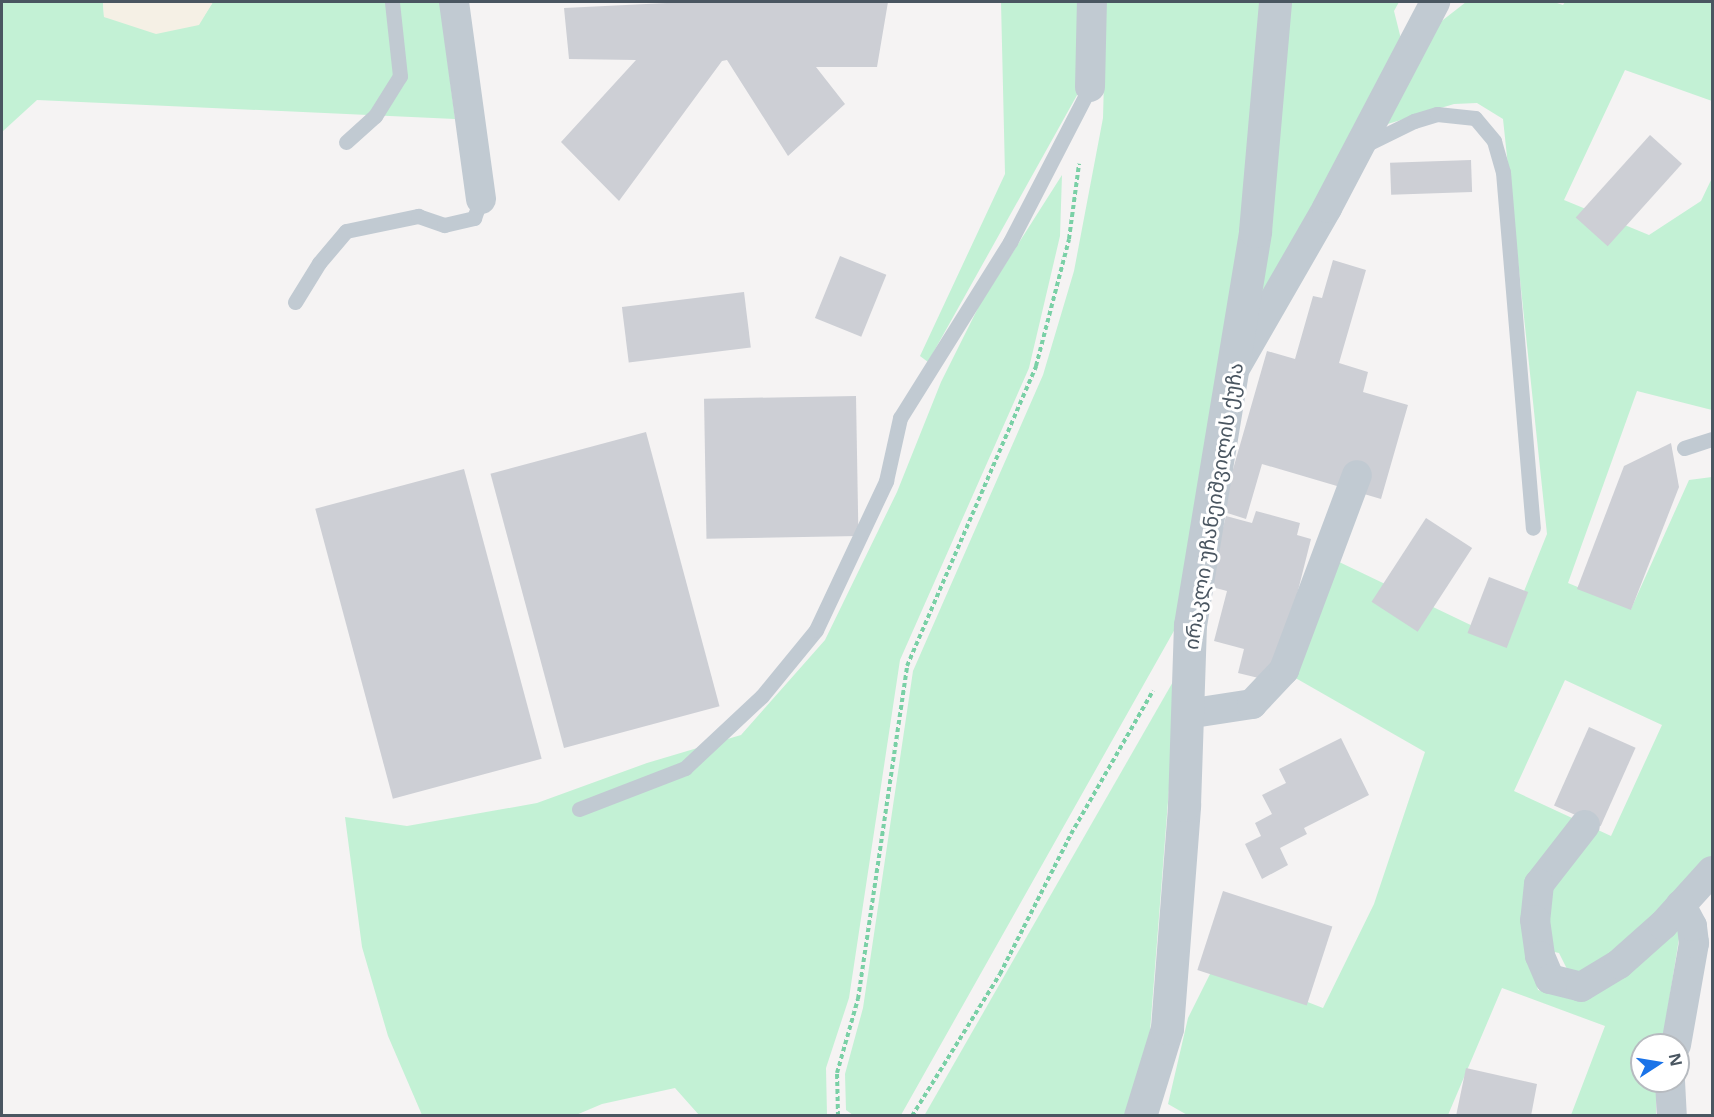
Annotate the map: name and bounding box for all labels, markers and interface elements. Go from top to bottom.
street label: ირაკლი უჩანეიშვილის ქუჩა [1178,361,1248,651]
north arrow [1630,1033,1690,1093]
text: N [1664,1051,1688,1068]

